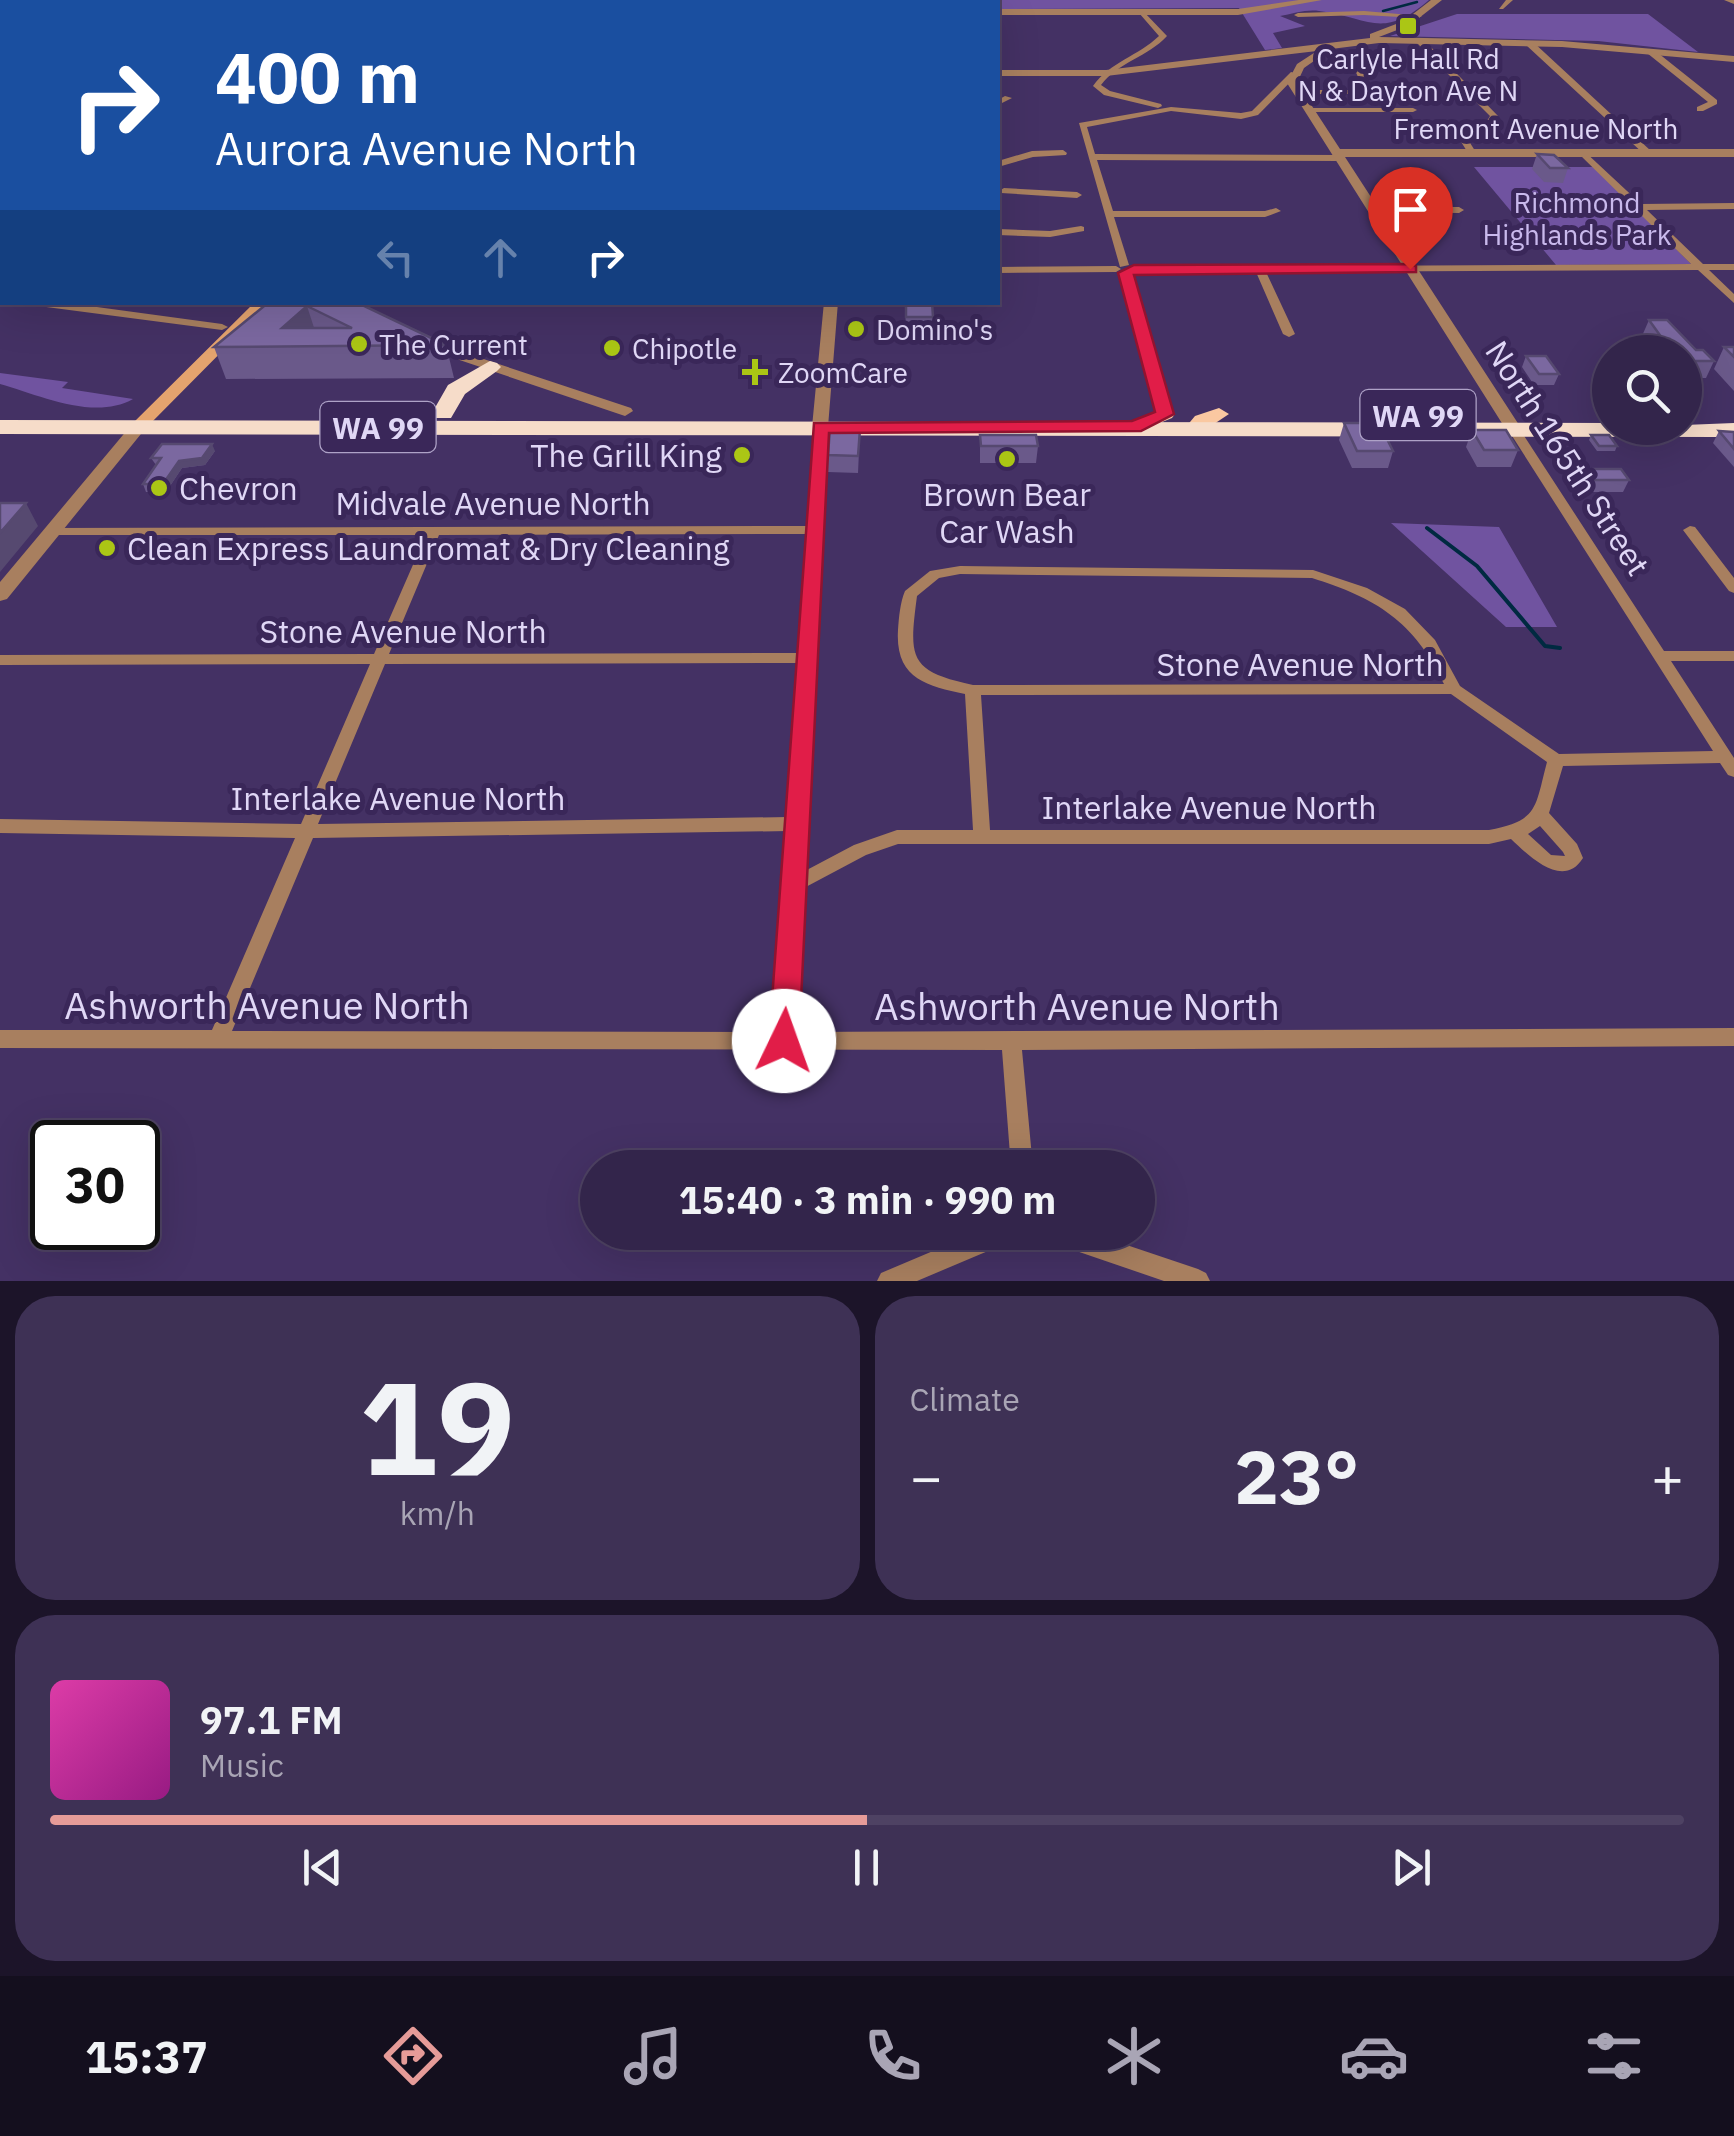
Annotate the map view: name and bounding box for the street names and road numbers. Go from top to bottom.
street label: Fremont Avenue North [1394,110,1678,147]
street label: North 165th Street [1476,333,1660,583]
road number: WA 99 [1360,390,1476,440]
road number: WA 99 [320,402,436,452]
street label: Midvale Avenue North [335,482,651,524]
street label: Stone Avenue North [259,610,547,652]
street label: Stone Avenue North [1156,643,1444,685]
street label: Interlake Avenue North [231,777,565,819]
street label: Interlake Avenue North [1042,786,1376,828]
street label: Ashworth Avenue North [64,980,470,1029]
street label: Ashworth Avenue North [874,981,1280,1030]

